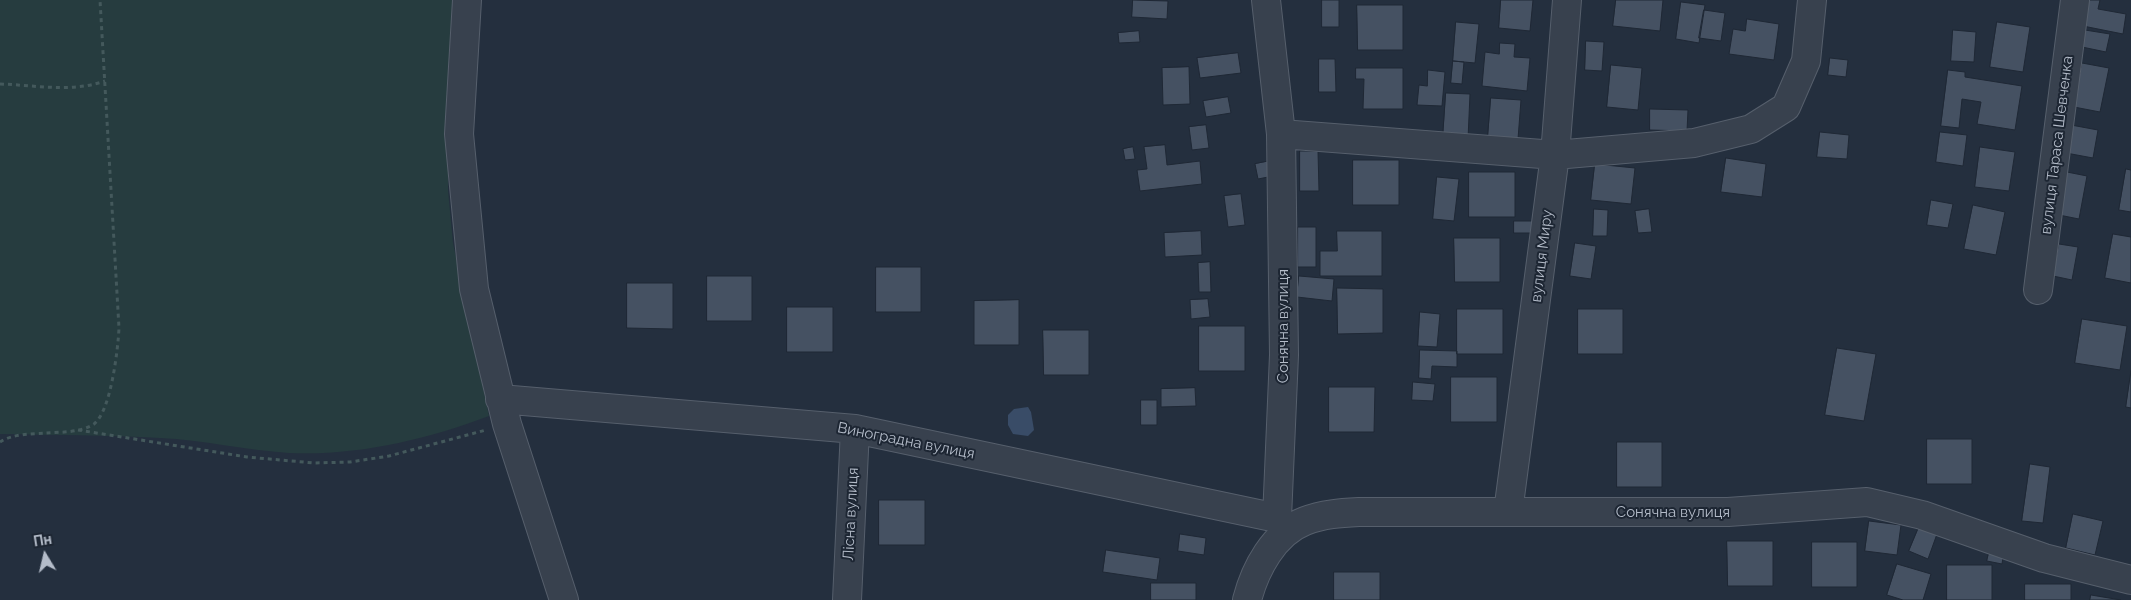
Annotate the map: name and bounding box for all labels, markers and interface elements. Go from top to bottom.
street label: вулиця Тараса Шевченка [2037,55,2077,235]
street label: вулиця Миру [1527,209,1557,303]
street label: Сонячна вулиця [1274,269,1292,383]
street label: Виноградна вулиця [836,419,976,463]
street label: Лісна вулиця [840,467,862,561]
street label: Сонячна вулиця [1616,503,1730,521]
north arrow [20,530,70,580]
text: Пн [32,531,53,550]

